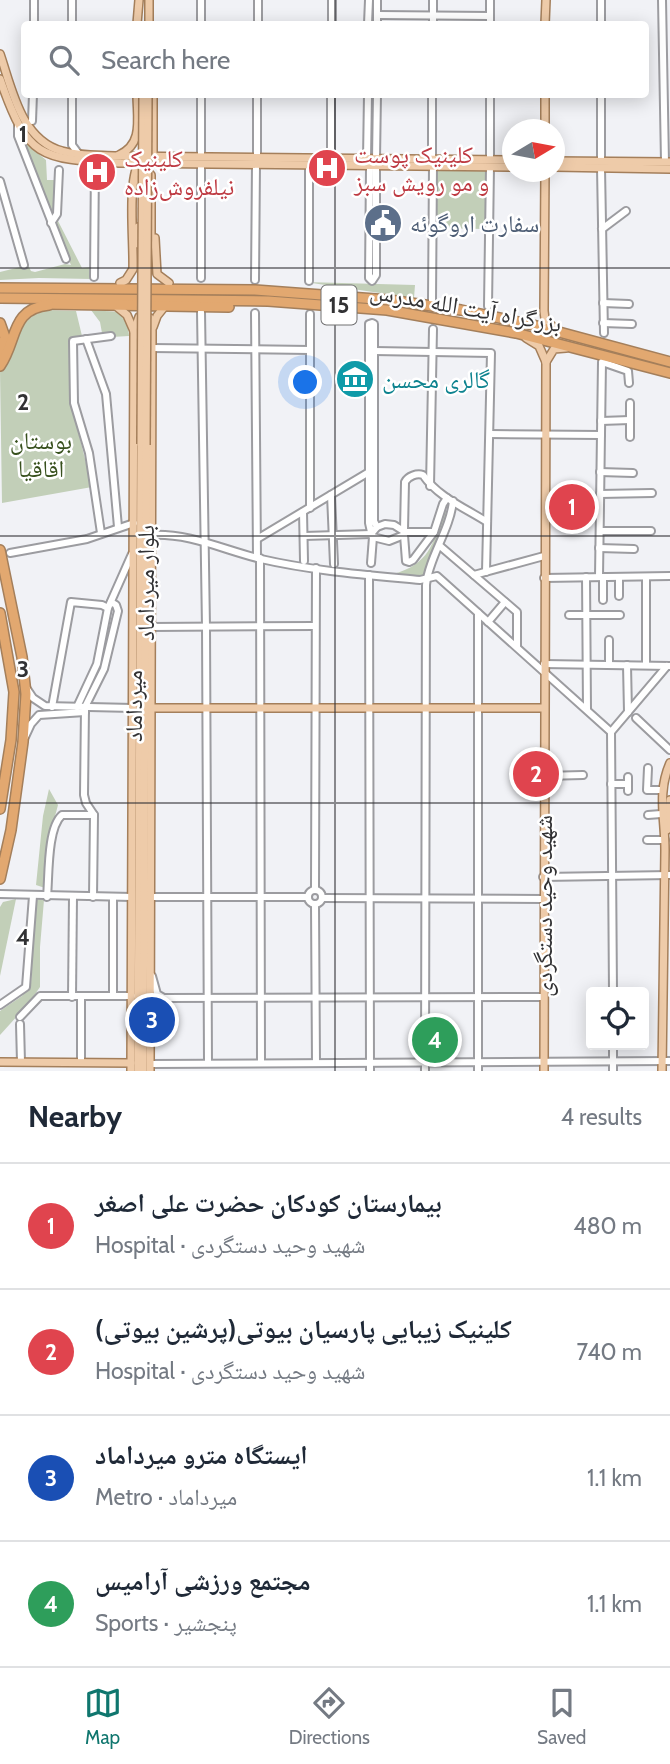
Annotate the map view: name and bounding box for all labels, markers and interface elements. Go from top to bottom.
search box [21,21,649,98]
icon: search [45,41,83,79]
text: Search here [101,44,230,76]
north arrow [502,119,565,182]
text: 1 [19,120,27,148]
place label: کلینیک پوست و مو رویش سبز [353,140,489,197]
place label: کلینیک نیلفروش‌زاده [124,144,234,201]
hospital icon: کلینیک پوست و مو رویش سبز [306,147,348,189]
hospital icon: کلینیک نیلفروش‌زاده [76,151,118,193]
public building icon: سفارت اروگوئه [362,202,404,244]
place label: سفارت اروگوئه [410,209,539,238]
street label: بزرگراه آیت الله مدرس [368,276,564,338]
road number: 15 [322,286,356,324]
museum icon: گالری محسن [334,358,376,400]
your location [288,365,322,399]
place label: گالری محسن [382,365,490,394]
text: 2 [17,388,29,416]
park label: بوستان اقاقیا [10,426,72,483]
pin: 1 [549,481,595,533]
street label: بلوار میرداماد [131,525,160,641]
text: 3 [17,655,29,683]
street label: میرداماد [119,670,148,742]
pin: 2 [513,748,559,800]
street label: شهید وحید دستگردی [529,815,558,997]
text: 4 [16,923,30,951]
map controls [586,987,649,1050]
button: locate [586,987,649,1050]
pin: 3 [129,994,175,1046]
pin: 4 [412,1014,458,1066]
text: Nearby [28,1098,122,1135]
text: 4 results [561,1103,642,1131]
text: بیمارستان کودکان حضرت علی اصغر [95,1187,442,1219]
text: 1 [47,1212,55,1240]
text: 480 m [573,1212,642,1240]
text: Hospital · شهید وحید دستگردی [95,1231,365,1259]
text: کلینیک زیبایی پارسیان بیوتی(پرشین بیوتی) [95,1313,512,1345]
text: 2 [45,1338,57,1366]
text: 740 m [577,1338,642,1366]
text: Hospital · شهید وحید دستگردی [95,1357,365,1385]
text: ایستگاه مترو میرداماد [95,1439,308,1471]
text: 3 [45,1464,57,1492]
text: 1.1 km [587,1464,642,1492]
text: Metro · میرداماد [95,1483,237,1511]
text: مجتمع ورزشی آرامیس [95,1565,311,1597]
text: 4 [44,1590,58,1618]
text: 1.1 km [587,1590,642,1618]
text: Sports · پنجشیر [95,1609,237,1637]
tab: Map [84,1684,122,1749]
tab: Directions [289,1684,370,1749]
tab: Saved [537,1684,586,1749]

